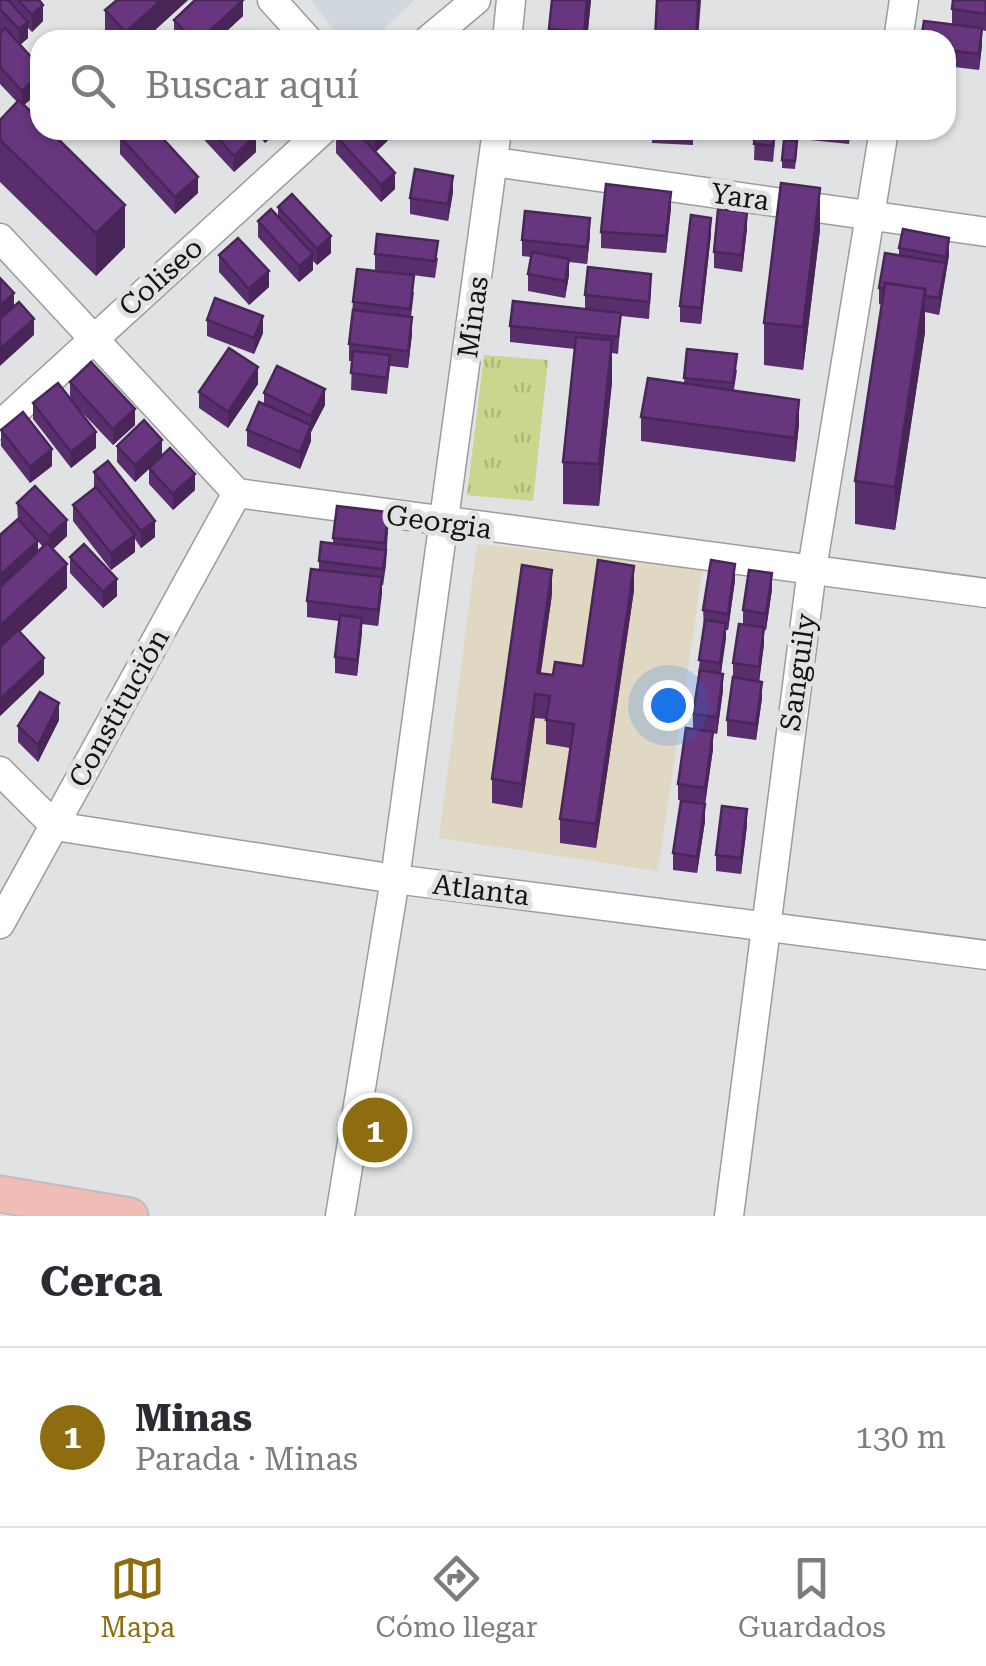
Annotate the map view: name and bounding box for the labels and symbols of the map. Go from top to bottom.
street label: Yara [709,177,771,217]
street label: Coliseo [112,231,210,323]
street label: Minas [451,274,495,360]
street label: Georgia [384,498,494,546]
street label: Sanguily [773,611,823,733]
street label: Constitución [62,623,176,793]
your location [643,680,694,731]
street label: Atlanta [431,868,531,912]
pin: 1 [342,1092,408,1168]

